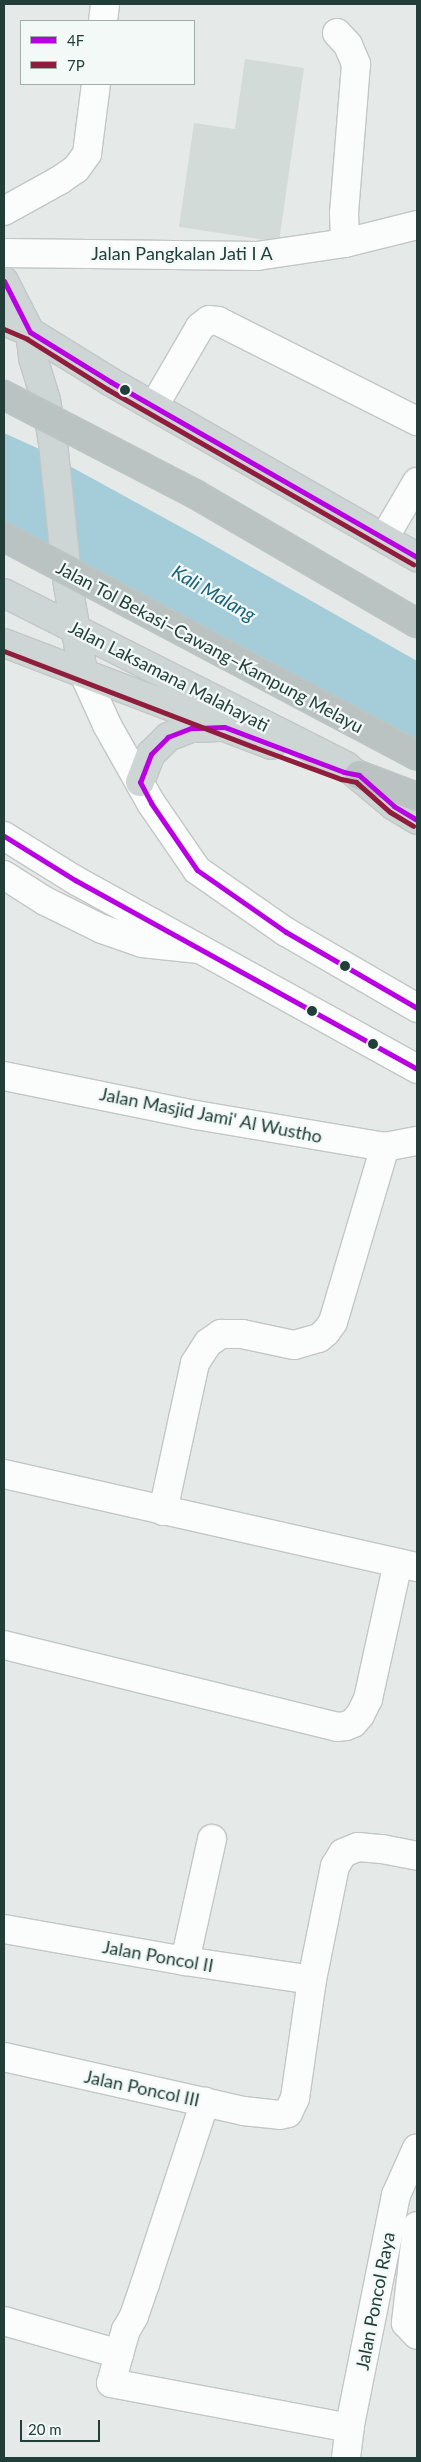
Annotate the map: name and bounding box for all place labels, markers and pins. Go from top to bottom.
unlabelled marker [120,385,130,395]
unlabelled marker [340,961,350,971]
unlabelled marker [307,1006,317,1016]
unlabelled marker [368,1039,378,1049]

